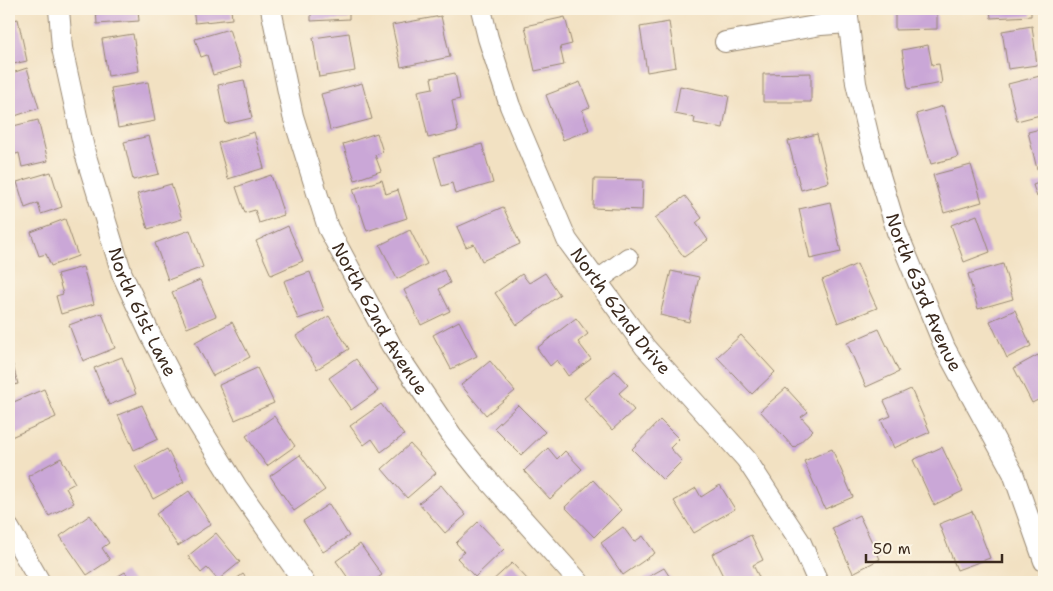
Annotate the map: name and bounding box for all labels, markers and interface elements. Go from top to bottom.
street label: North 63rd Avenue [880,210,968,376]
street label: North 62nd Avenue [326,238,433,400]
street label: North 62nd Drive [565,243,676,380]
street label: North 61st Lane [103,245,182,381]
scale bar [866,531,1002,563]
text: 50 m [873,539,911,559]

